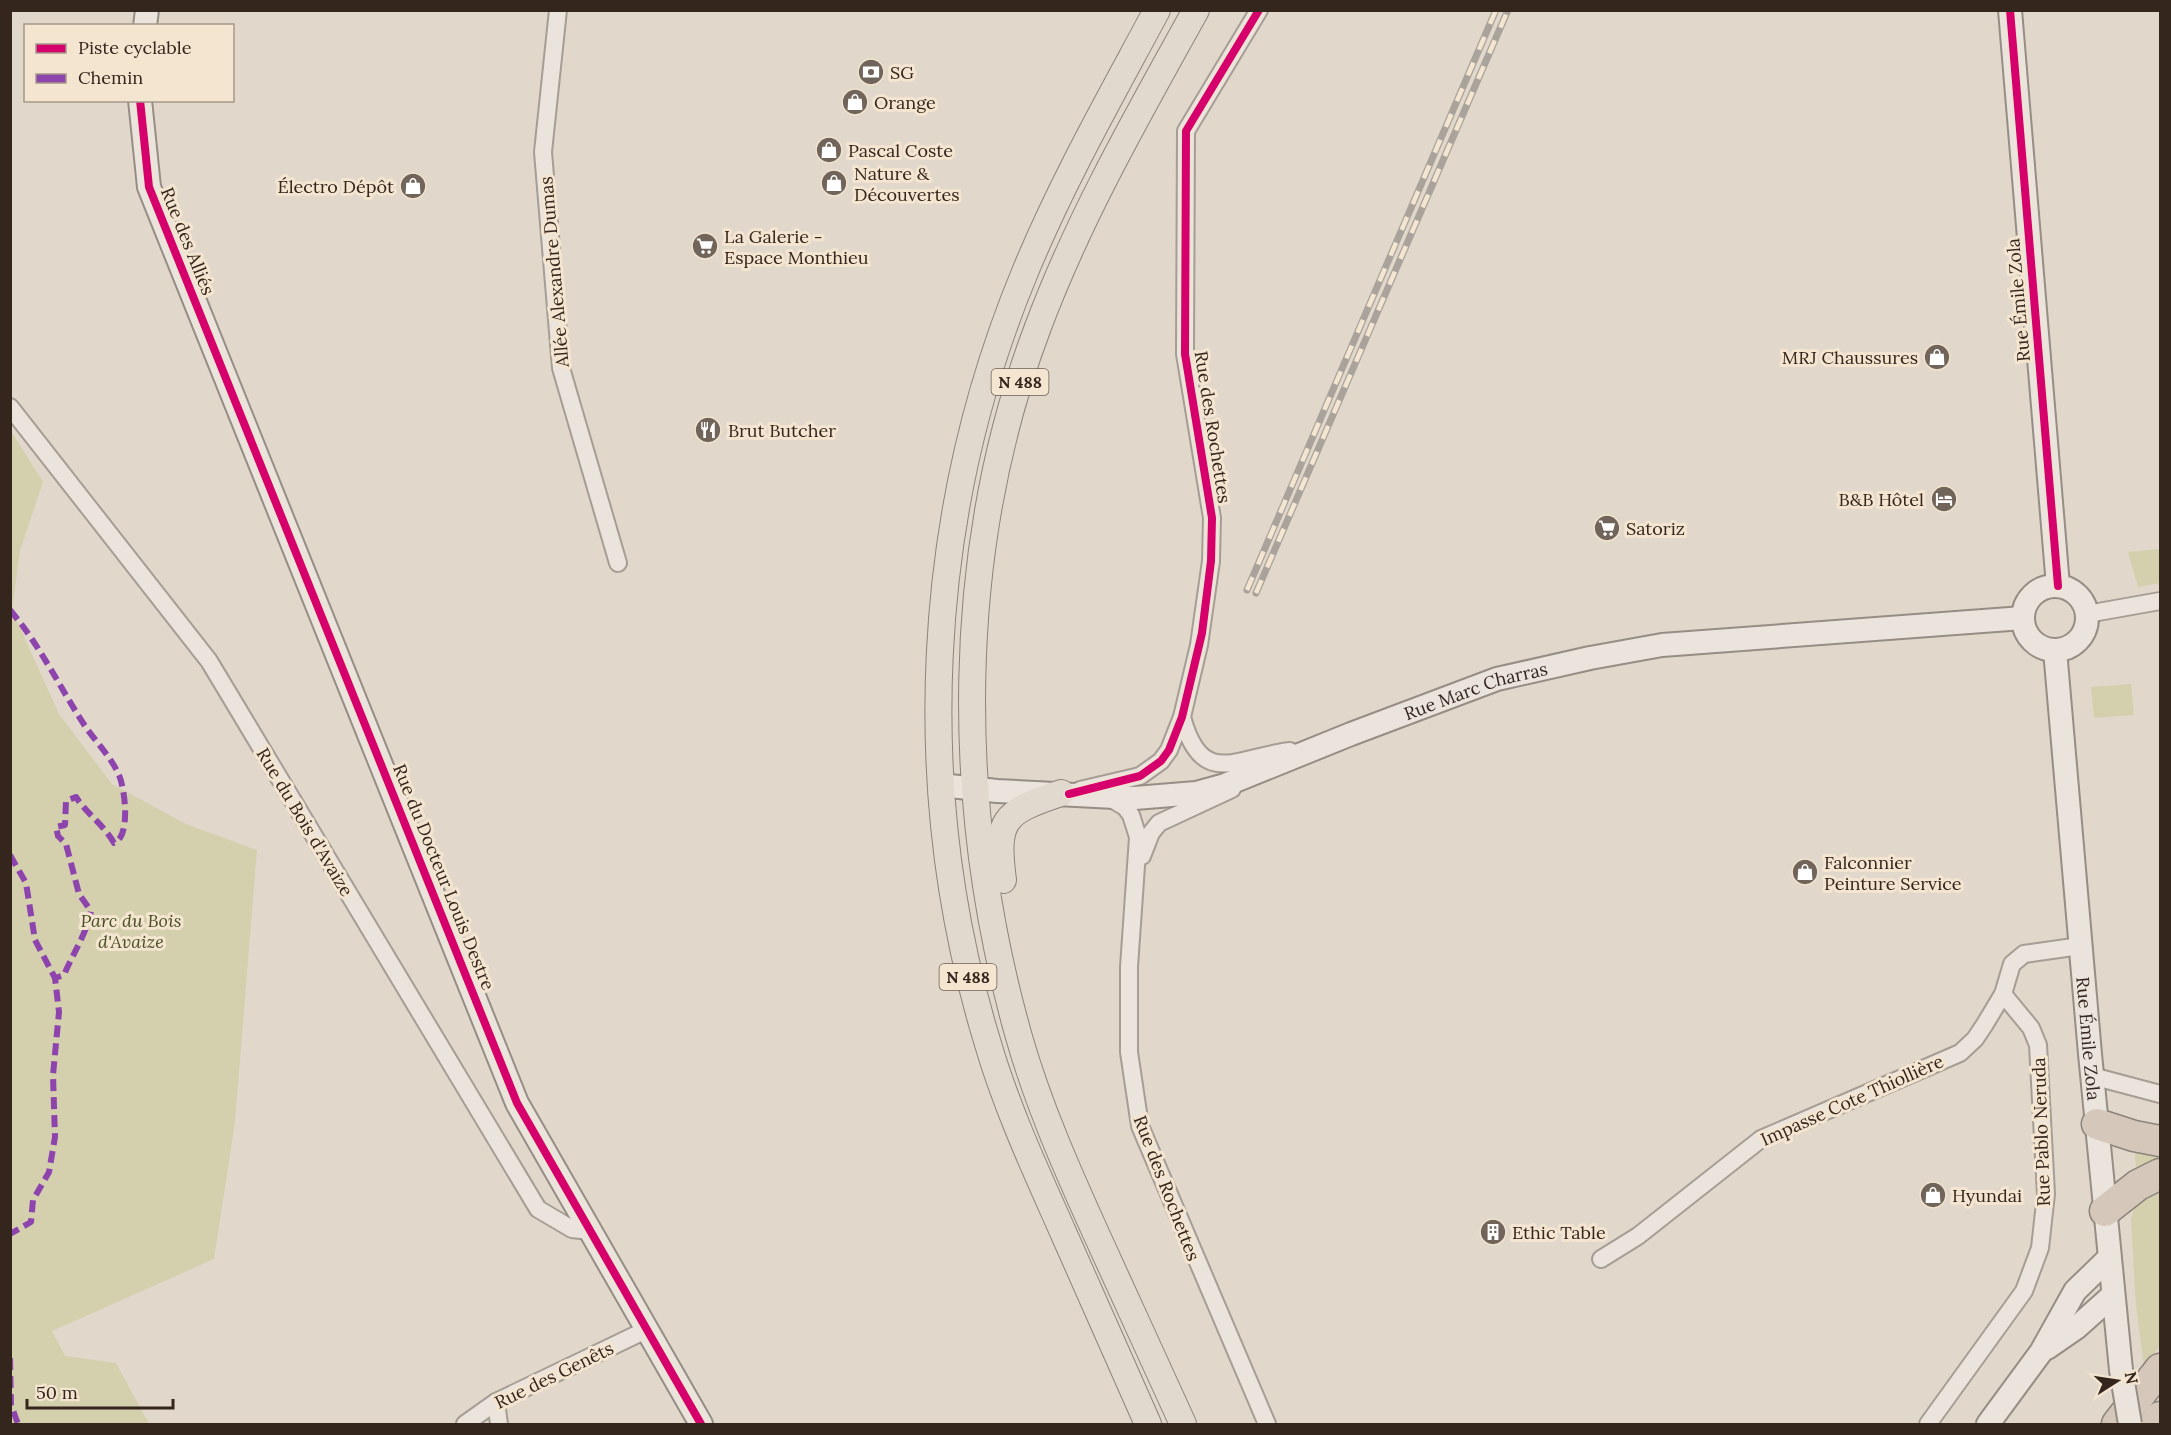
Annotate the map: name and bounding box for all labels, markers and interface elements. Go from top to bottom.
legend [24,24,234,102]
text: Piste cyclable [78,36,192,59]
bank icon: SG [856,57,886,87]
place label: SG [890,61,914,84]
text: Chemin [78,66,143,89]
shop icon: Orange [840,87,870,117]
place label: Orange [874,91,936,114]
shop icon: Pascal Coste [814,135,844,165]
place label: Pascal Coste [848,139,953,162]
place label: Nature & Découvertes [854,162,959,206]
shop icon: Nature & Découvertes [819,168,849,198]
shop icon: Électro Dépôt [398,171,428,201]
place label: Électro Dépôt [277,175,394,198]
street label: Allée Alexandre Dumas [534,176,574,369]
street label: Rue des Alliés [156,184,220,298]
place label: La Galerie - Espace Monthieu [724,225,869,269]
supermarket icon: La Galerie - Espace Monthieu [690,231,720,261]
street label: Rue Émile Zola [2001,237,2035,363]
shop icon: MRJ Chaussures [1922,342,1952,372]
place label: MRJ Chaussures [1782,346,1918,369]
street label: Rue des Rochettes [1190,349,1236,505]
road number: N 488 [992,369,1048,395]
restaurant icon: Brut Butcher [693,415,723,445]
place label: Brut Butcher [728,419,836,442]
hotel icon: B&B Hôtel [1929,484,1959,514]
place label: B&B Hôtel [1839,488,1924,511]
supermarket icon: Satoriz [1592,513,1622,543]
place label: Satoriz [1626,517,1685,540]
street label: Rue Marc Charras [1400,656,1550,725]
street label: Rue du Bois d'Avaize [252,744,359,901]
street label: Rue du Docteur Louis Destre [388,761,500,994]
place label: Falconnier Peinture Service [1824,851,1962,895]
shop icon: Falconnier Peinture Service [1790,857,1820,887]
park label: Parc du Bois d'Avaize [81,909,181,953]
road number: N 488 [940,964,996,990]
street label: Rue Émile Zola [2072,976,2106,1101]
street label: Impasse Cote Thiollière [1757,1049,1947,1151]
street label: Rue Pablo Neruda [2027,1057,2055,1207]
street label: Rue des Rochettes [1129,1112,1205,1264]
shop icon: Hyundai [1918,1180,1948,1210]
place label: Hyundai [1952,1184,2022,1207]
building icon: Ethic Table [1478,1217,1508,1247]
place label: Ethic Table [1512,1221,1606,1244]
street label: Rue des Genêts [491,1336,617,1414]
north arrow [2087,1351,2147,1411]
text: N [2121,1370,2143,1386]
scale bar [27,1372,172,1410]
text: 50 m [36,1381,78,1404]

